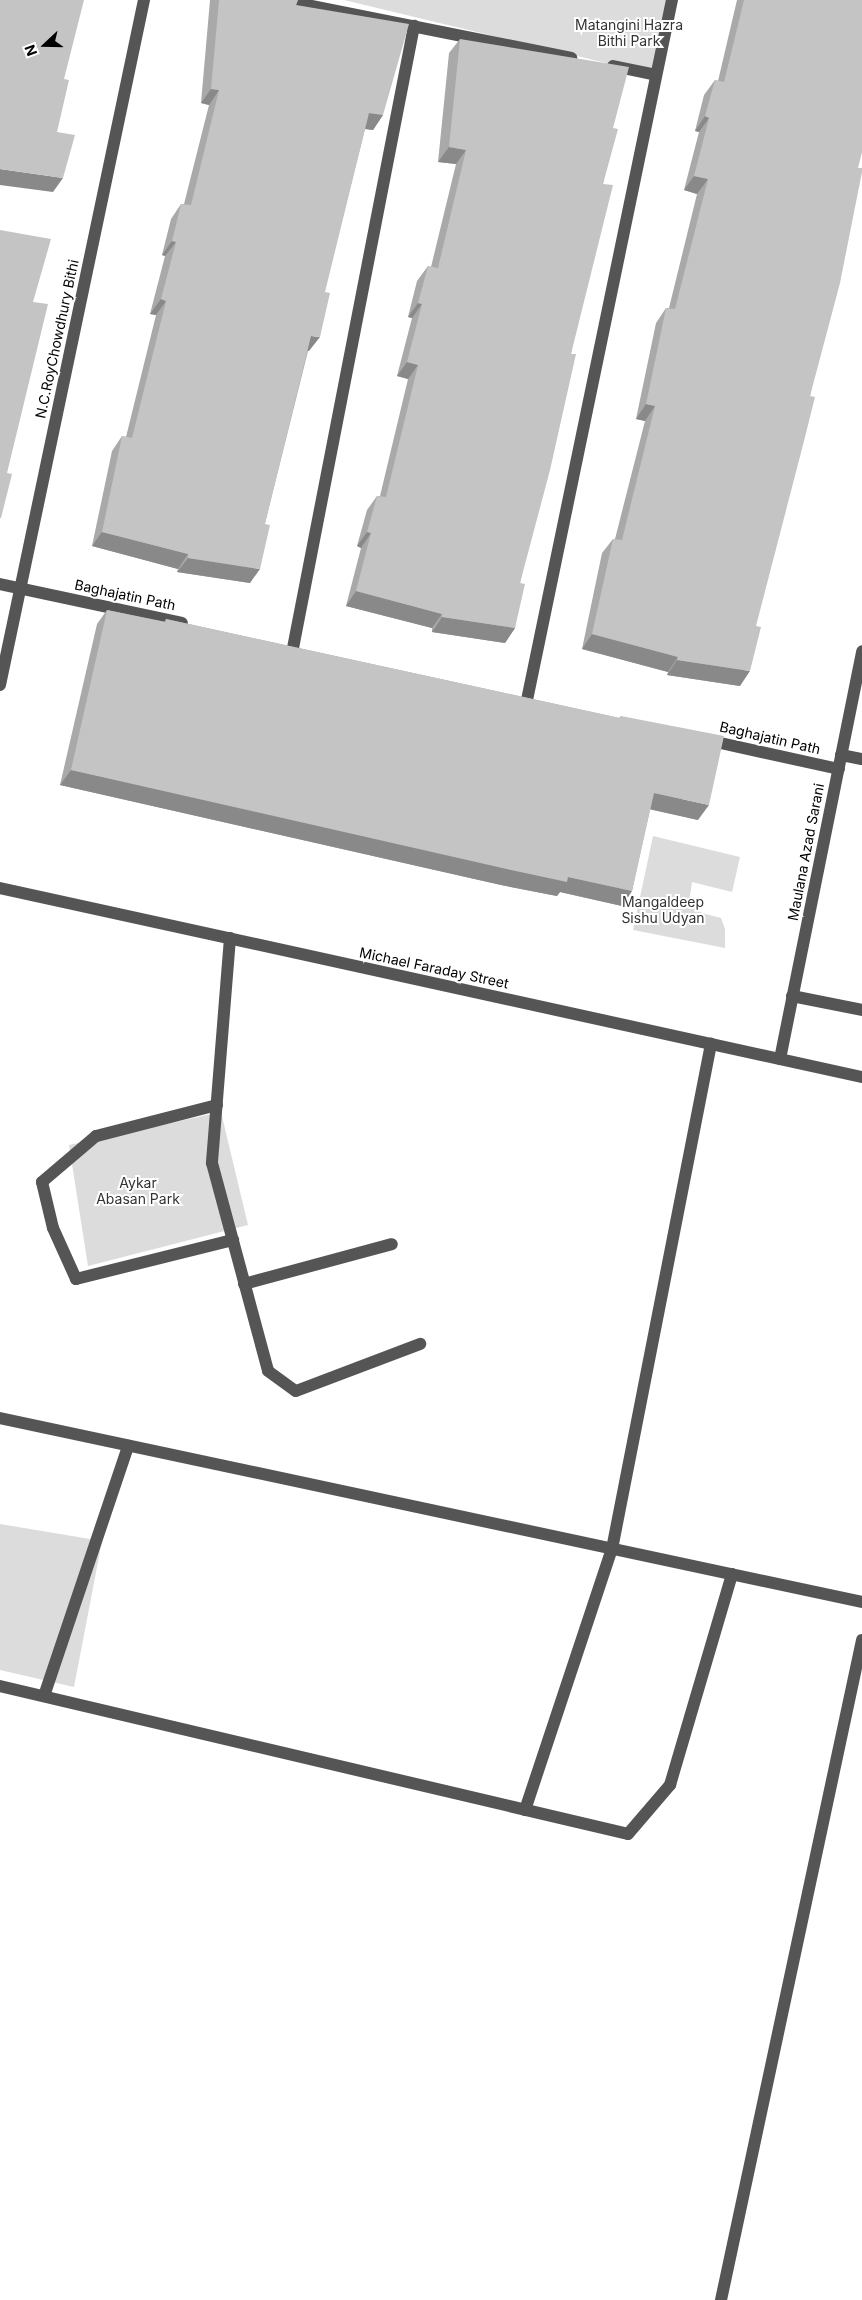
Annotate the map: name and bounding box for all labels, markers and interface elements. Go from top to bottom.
park label: Matangini Hazra Bithi Park [575,17,683,49]
north arrow [20,20,70,70]
text: N [21,43,40,59]
street label: N.C.RoyChowdhury Bithi [32,258,82,420]
street label: Baghajatin Path [73,576,177,614]
street label: Baghajatin Path [718,718,822,758]
street label: Maulana Azad Sarani [784,782,828,922]
park label: Mangaldeep Sishu Udyan [621,894,705,926]
street label: Michael Faraday Street [358,944,510,992]
park label: Aykar Abasan Park [96,1175,180,1208]

